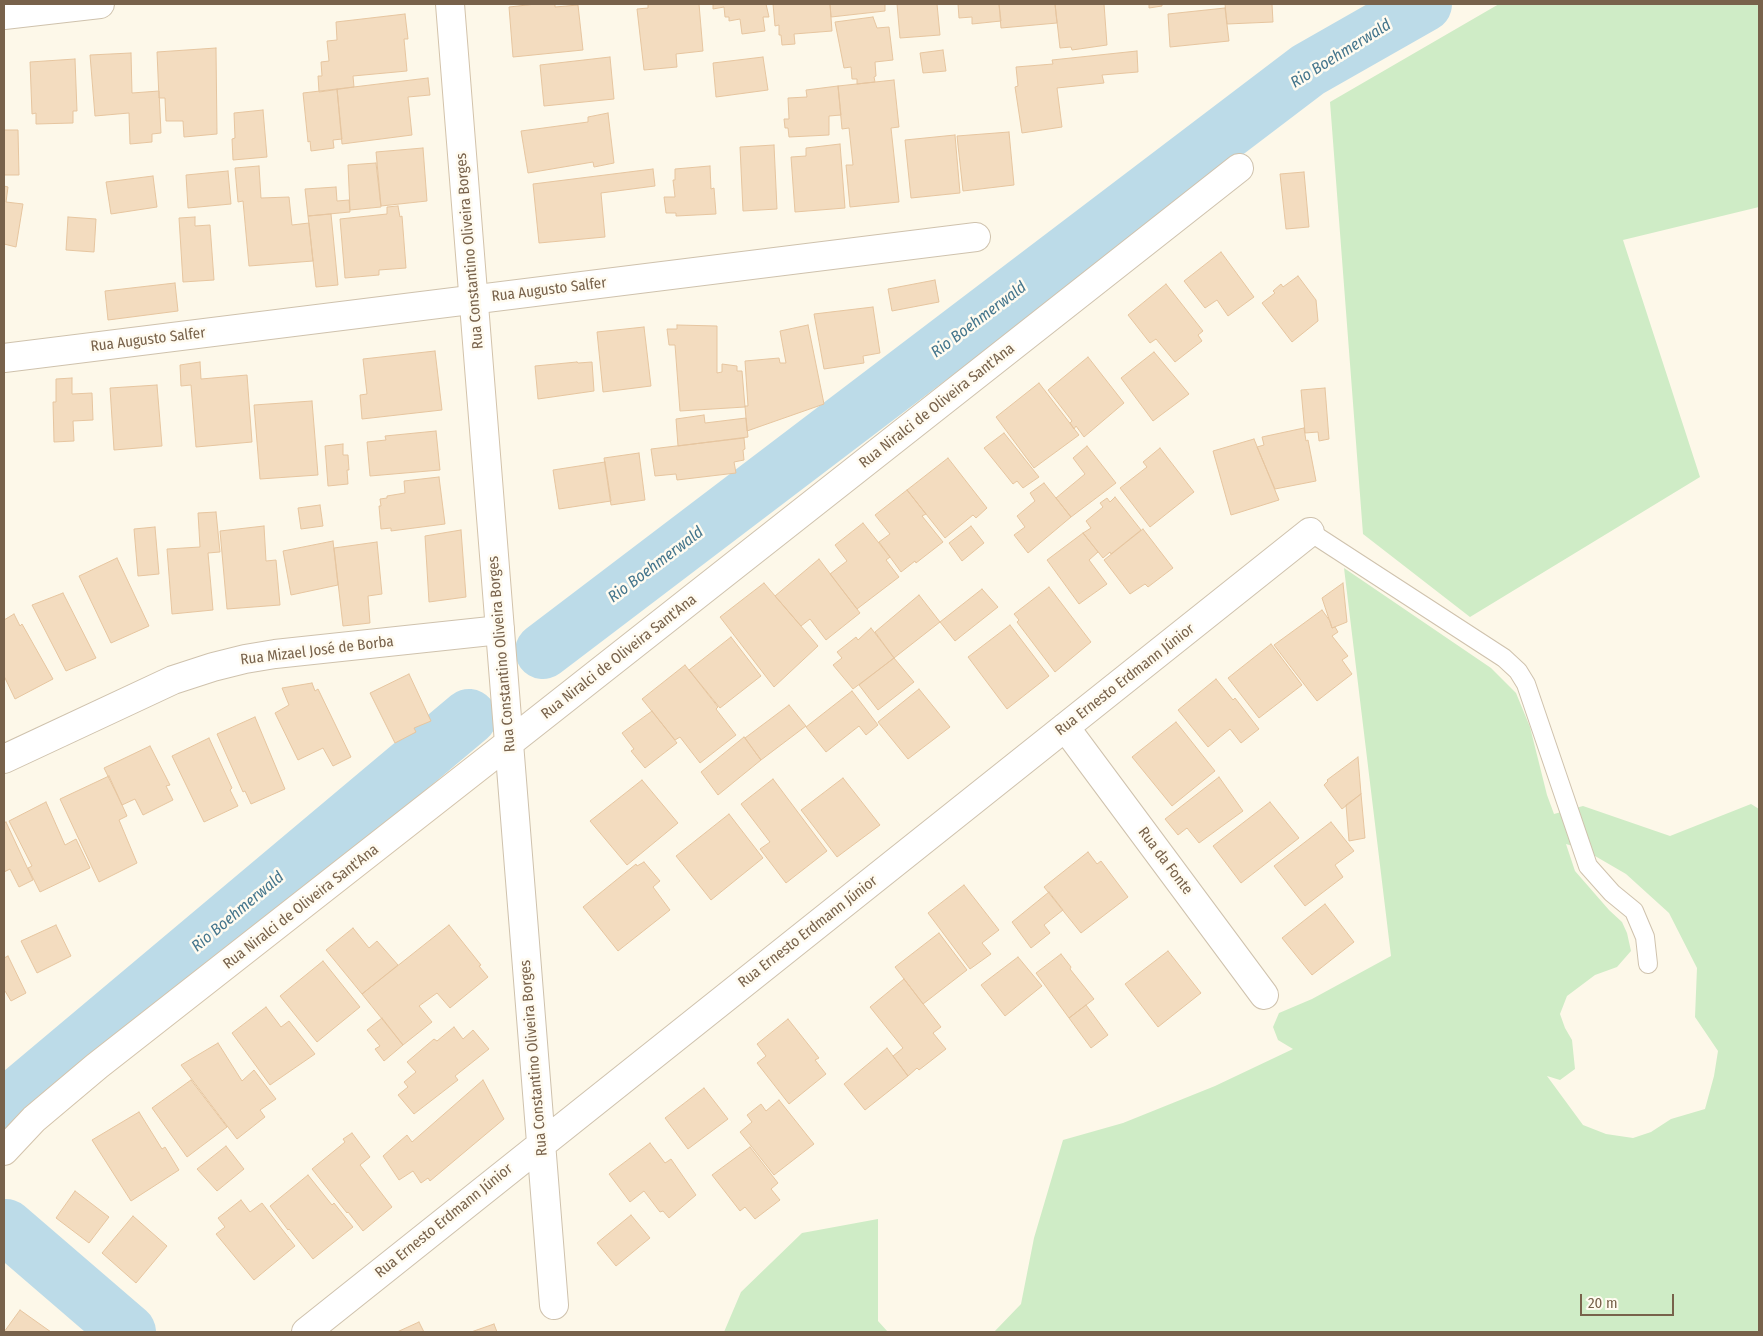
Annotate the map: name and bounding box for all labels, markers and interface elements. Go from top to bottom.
water label: Rio Boehmerwald [1287,16,1395,92]
street label: Rua Constantino Oliveira Borges [452,152,488,350]
street label: Rua Augusto Salfer [491,274,607,306]
water label: Rio Boehmerwald [927,278,1031,362]
street label: Rua Augusto Salfer [90,324,206,356]
street label: Rua Niralci de Oliveira Sant'Ana [856,340,1018,472]
water label: Rio Boehmerwald [604,523,708,607]
street label: Rua Constantino Oliveira Borges [484,555,520,753]
street label: Rua Niralci de Oliveira Sant'Ana [538,591,700,723]
street label: Rua Ernesto Erdmann Júnior [1052,620,1198,740]
street label: Rua Mizael José de Borba [239,633,395,669]
street label: Rua da Fonte [1134,824,1196,898]
street label: Rua Niralci de Oliveira Sant'Ana [220,841,382,973]
water label: Rio Boehmerwald [188,868,288,956]
street label: Rua Ernesto Erdmann Júnior [735,872,881,992]
street label: Rua Constantino Oliveira Borges [516,959,552,1157]
street label: Rua Ernesto Erdmann Júnior [372,1160,516,1282]
scale bar [1583,1284,1677,1316]
text: 20 m [1588,1294,1618,1312]

